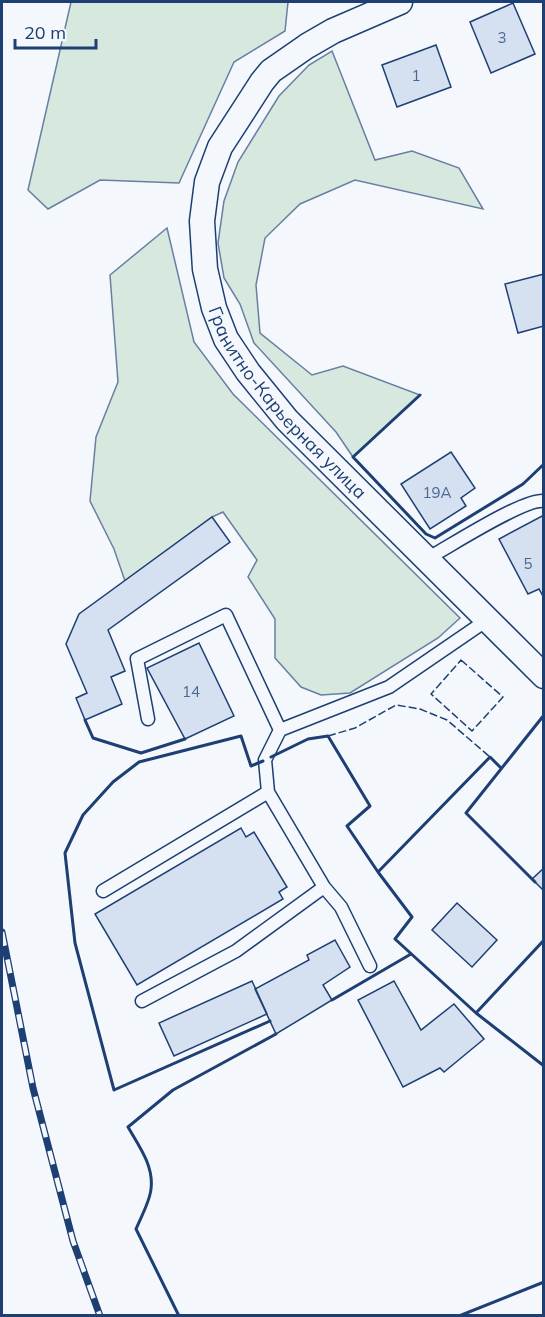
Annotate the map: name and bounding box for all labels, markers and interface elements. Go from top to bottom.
scale bar [15,12,96,50]
text: 20 m [24,21,66,44]
house number: 3 [497,28,507,47]
house number: 1 [411,66,421,85]
street label: Гранитно-Карьерная улица [203,303,372,504]
house number: 19А [422,483,452,502]
house number: 5 [523,554,533,573]
house number: 14 [182,682,200,701]

